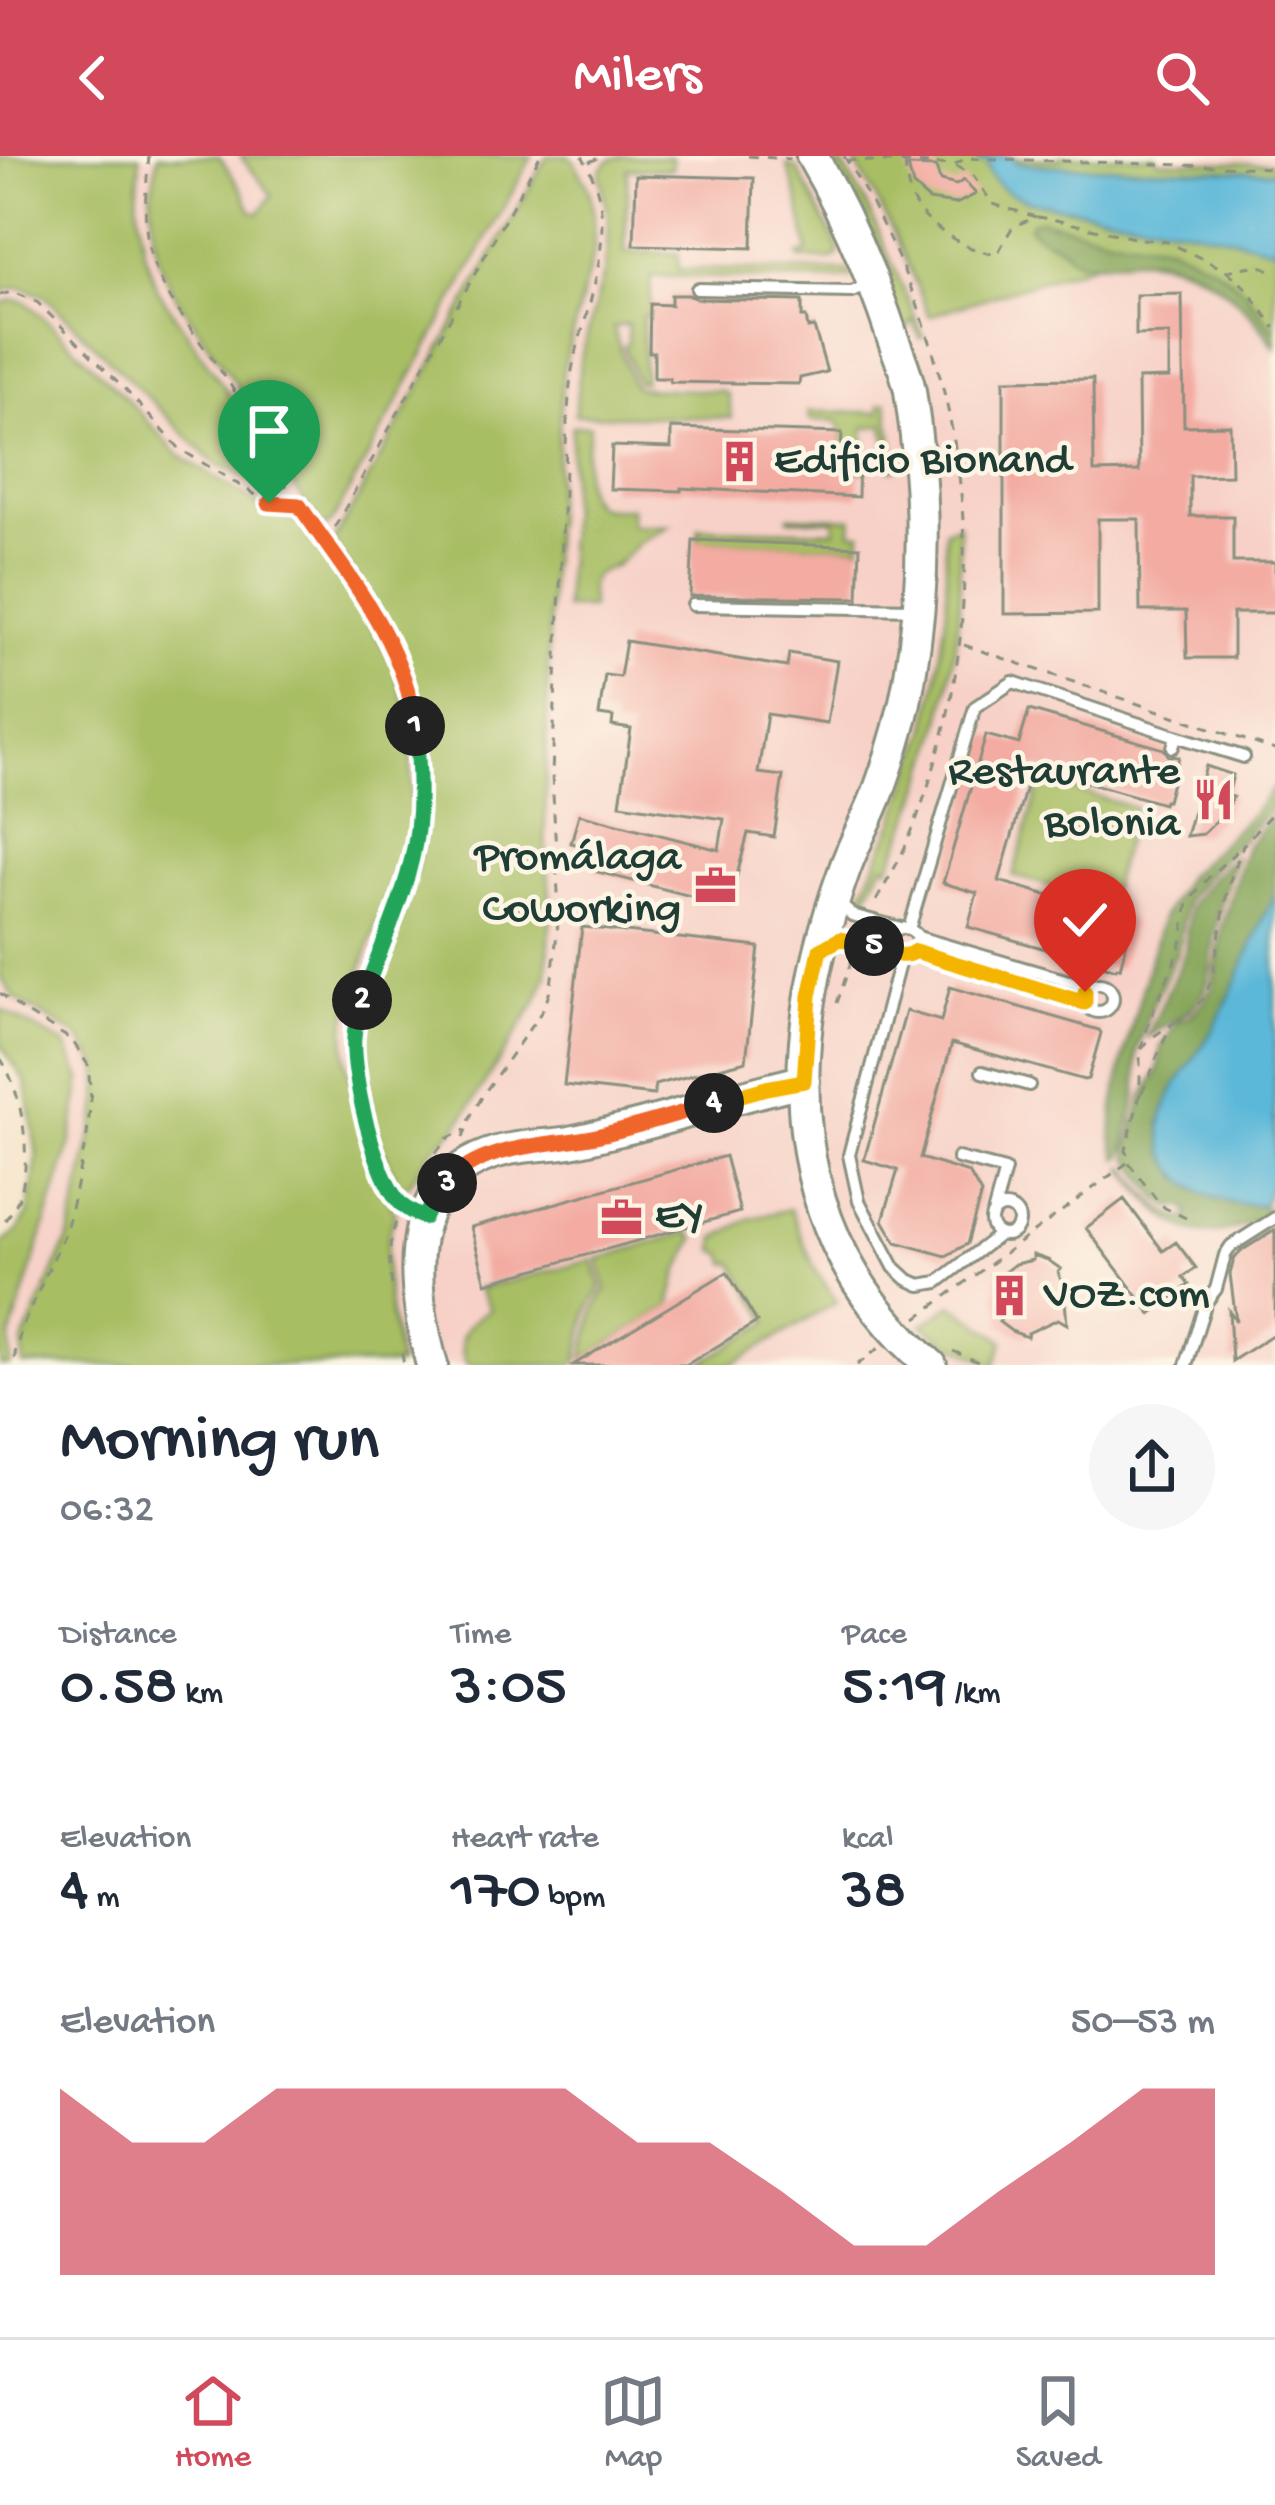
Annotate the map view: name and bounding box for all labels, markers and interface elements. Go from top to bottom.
icon: back [60,45,126,111]
icon: search [1149,45,1215,111]
text: Milers [574,46,701,110]
pin [218,380,320,503]
icon: arrive [236,398,302,464]
place label: Edificio Bionand [774,436,1075,489]
building icon: Edificio Bionand [717,439,763,485]
pin: 1 [385,696,445,756]
text: 1 [408,707,422,745]
place label: Restaurante Bolonia [948,747,1182,852]
restaurant icon: Restaurante Bolonia [1191,776,1237,822]
place label: Promálaga Coworking [472,833,683,938]
office icon: Promálaga Coworking [692,862,738,908]
pin [1034,869,1136,992]
icon: check [1052,887,1118,953]
pin: 5 [844,916,904,976]
text: 5 [865,927,883,965]
pin: 2 [332,970,392,1030]
text: 2 [354,981,370,1019]
pin: 4 [684,1073,744,1133]
text: 4 [706,1084,722,1122]
pin: 3 [417,1153,477,1213]
text: 3 [438,1164,456,1202]
place label: EY [655,1191,704,1244]
office icon: EY [598,1194,644,1240]
place label: VOZ.com [1043,1270,1210,1323]
building icon: VOZ.com [987,1273,1033,1319]
button: share [1089,1404,1215,1530]
text: Morning run [60,1405,379,1483]
text: 06:32 [60,1489,154,1535]
text: Distance [60,1617,177,1655]
text: Time [451,1617,511,1655]
text: Pace [842,1617,907,1655]
text: 0.58 [60,1655,177,1725]
text: 3:05 [451,1655,567,1725]
text: 5:19 [842,1655,947,1725]
text: km [177,1676,223,1714]
text: /km [947,1676,1001,1714]
text: Elevation [60,1821,191,1859]
text: Heart rate [451,1821,599,1859]
text: kcal [842,1821,894,1859]
text: 4 [60,1859,88,1929]
text: 170 [451,1859,541,1929]
text: 38 [842,1859,906,1929]
text: m [88,1880,120,1918]
text: bpm [541,1880,605,1918]
text: Elevation [60,2001,215,2047]
text: 50–53 m [1071,2001,1215,2047]
tab: Home [175,2368,251,2478]
tab: Map [600,2368,666,2478]
tab: Saved [1016,2368,1100,2478]

